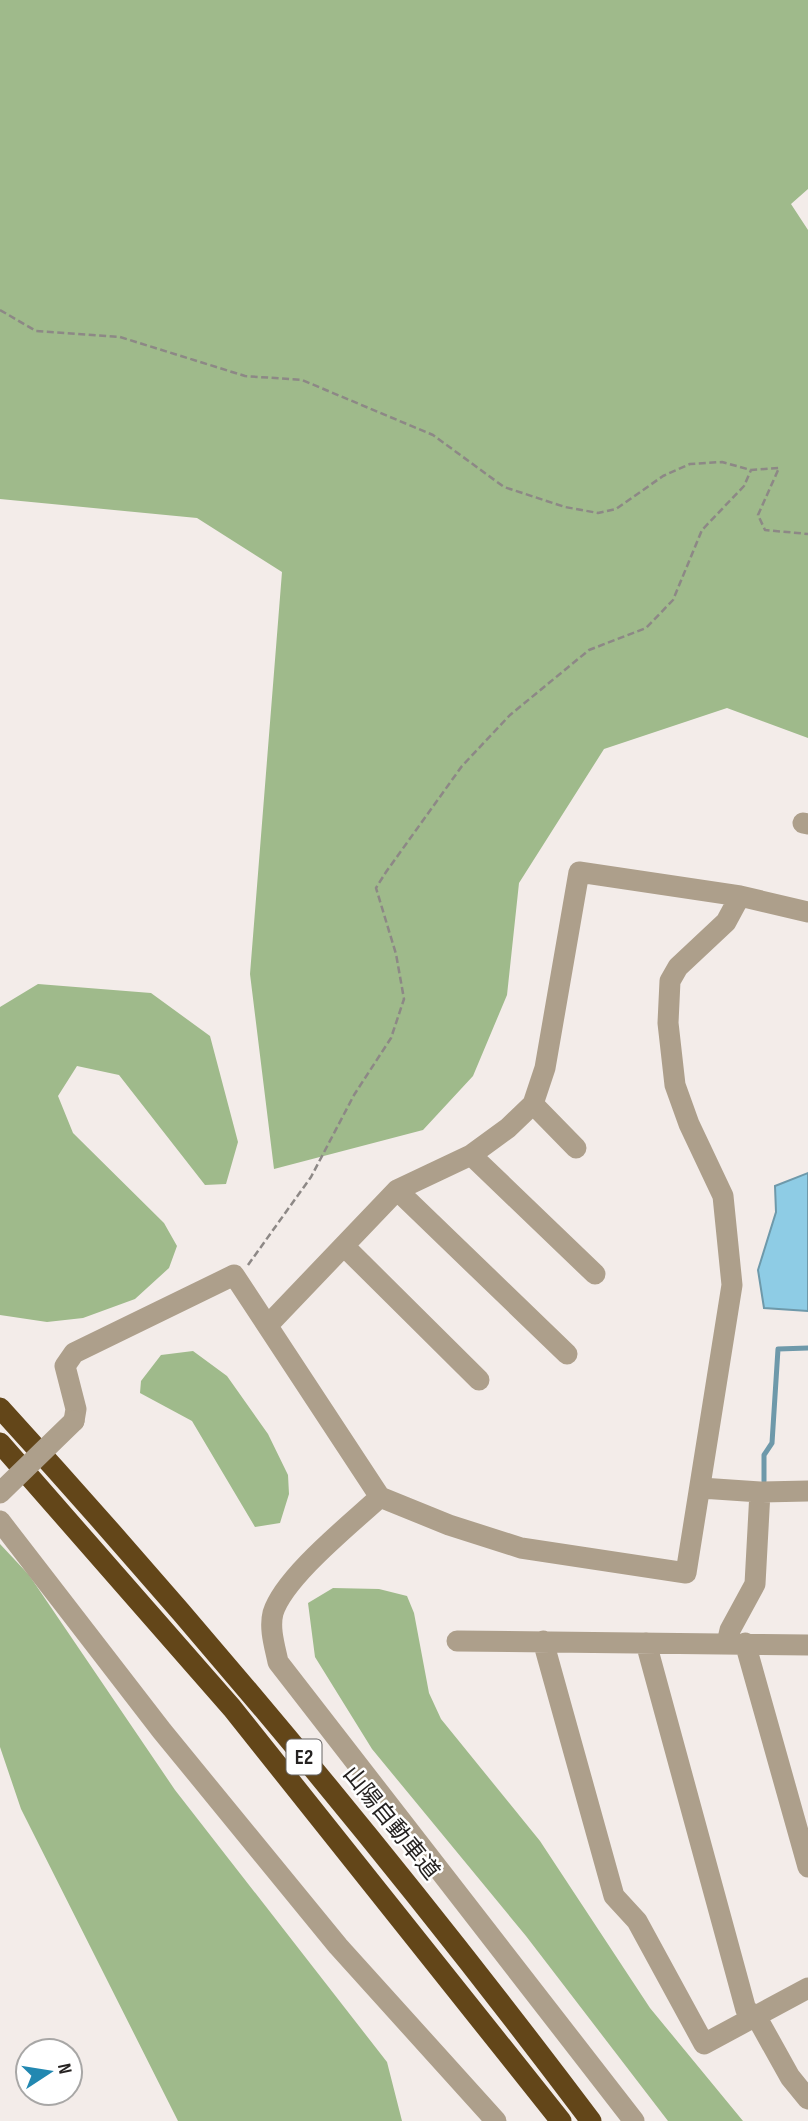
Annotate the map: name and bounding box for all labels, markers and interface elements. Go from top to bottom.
road number: E2 [286,1740,322,1774]
street label: 山陽自動車道 [337,1761,445,1885]
north arrow [14,2037,84,2107]
text: N [52,2061,76,2076]

